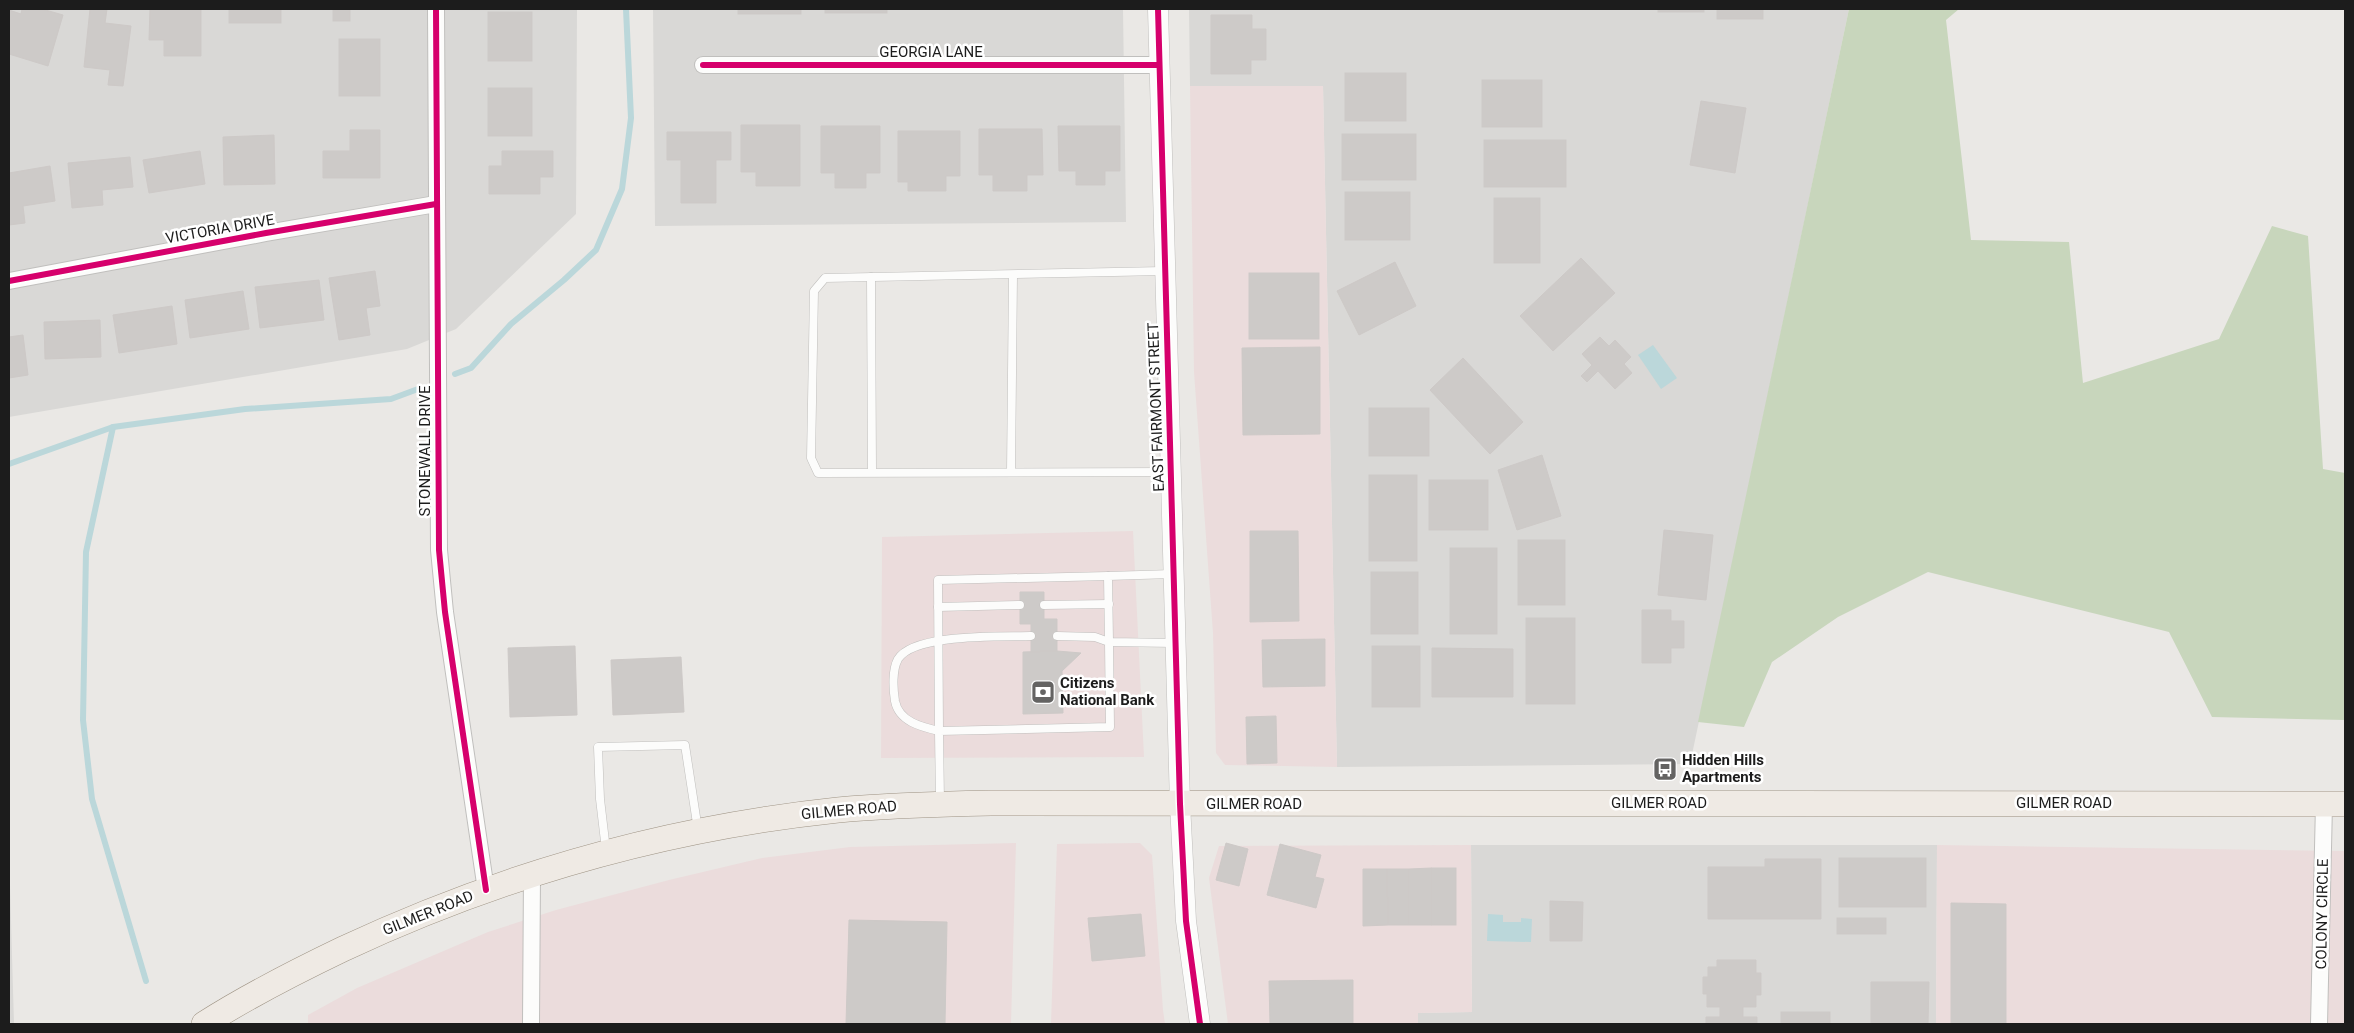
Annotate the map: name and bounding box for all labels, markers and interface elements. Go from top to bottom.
street label: GEORGIA LANE [879,43,983,61]
street label: VICTORIA DRIVE [164,210,276,247]
street label: EAST FAIRMONT STREET [1144,322,1168,492]
street label: STONEWALL DRIVE [416,385,434,517]
place label: Citizens National Bank [1060,674,1155,709]
bank icon: Citizens National Bank [1030,679,1056,705]
place label: Hidden Hills Apartments [1682,751,1764,786]
bus stop icon: Hidden Hills Apartments [1652,756,1678,782]
street label: GILMER ROAD [1611,794,1707,812]
street label: GILMER ROAD [2016,794,2112,812]
street label: GILMER ROAD [1206,795,1302,813]
street label: GILMER ROAD [800,797,898,823]
street label: COLONY CIRCLE [2312,858,2332,969]
street label: GILMER ROAD [380,887,476,939]

